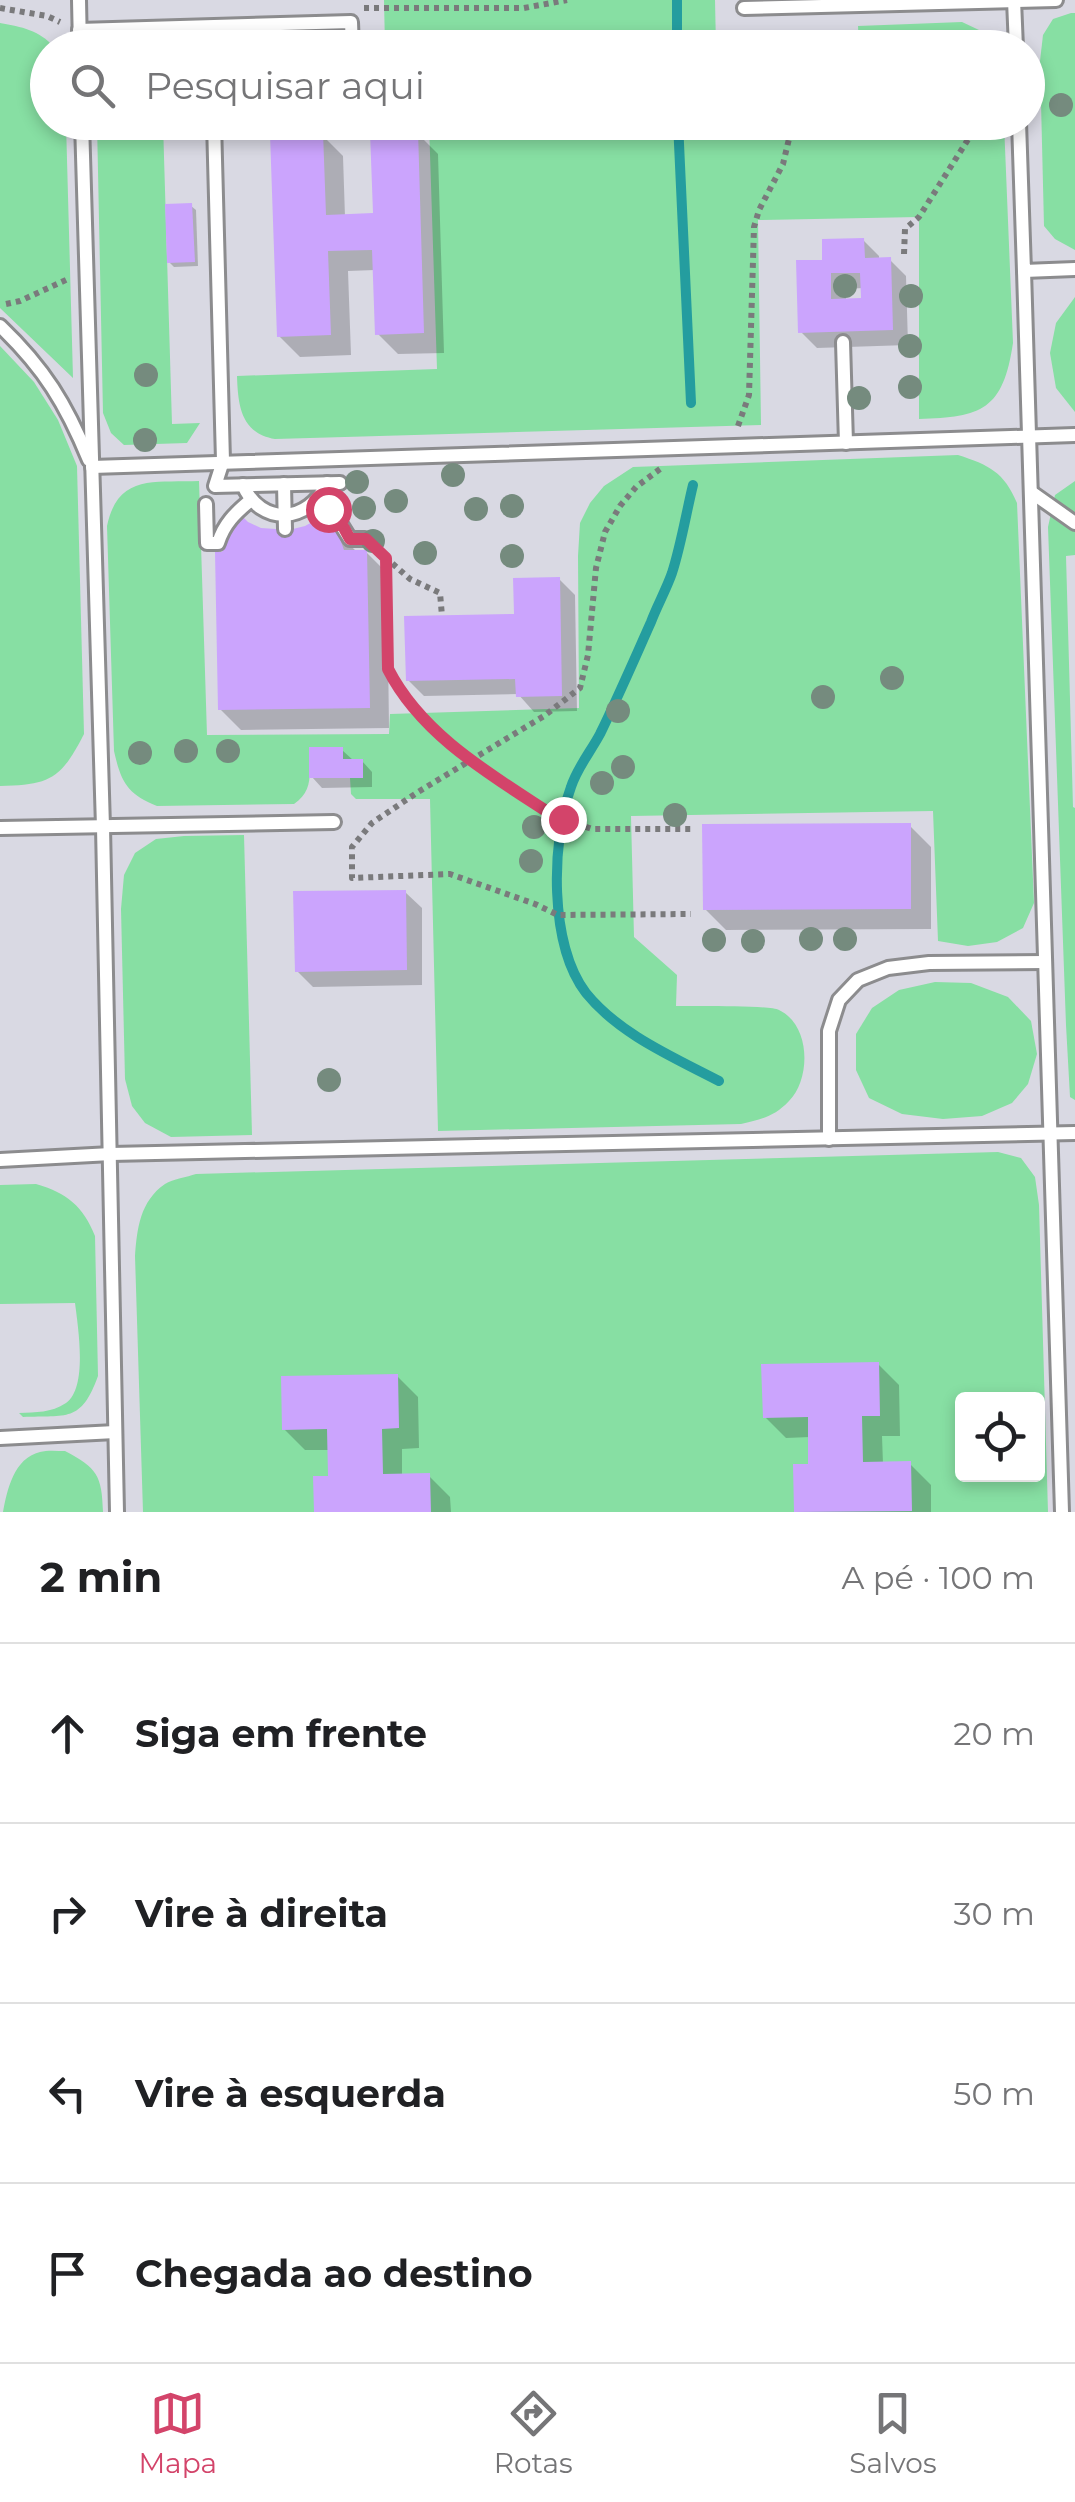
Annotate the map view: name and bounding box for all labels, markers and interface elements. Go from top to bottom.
search box [30,30,1045,140]
icon: search [65,58,120,113]
text: Pesquisar aqui [145,62,425,109]
route start [306,487,352,533]
route end [541,797,587,843]
map controls [955,1392,1045,1482]
button: locate [955,1392,1045,1482]
text: 2 min [40,1551,162,1603]
text: A pé · 100 m [842,1558,1035,1597]
icon: ahead [40,1706,95,1761]
text: Siga em frente [135,1710,427,1757]
text: 20 m [953,1714,1035,1753]
icon: right [40,1886,95,1941]
text: Vire à direita [135,1890,388,1937]
text: 30 m [953,1894,1035,1933]
icon: left [40,2066,95,2121]
text: Vire à esquerda [135,2070,446,2117]
text: 50 m [953,2074,1035,2113]
icon: arrive [40,2246,95,2301]
text: Chegada ao destino [135,2250,533,2297]
tab: Mapa [138,2386,217,2480]
tab: Rotas [494,2386,573,2480]
tab: Salvos [849,2386,937,2480]

